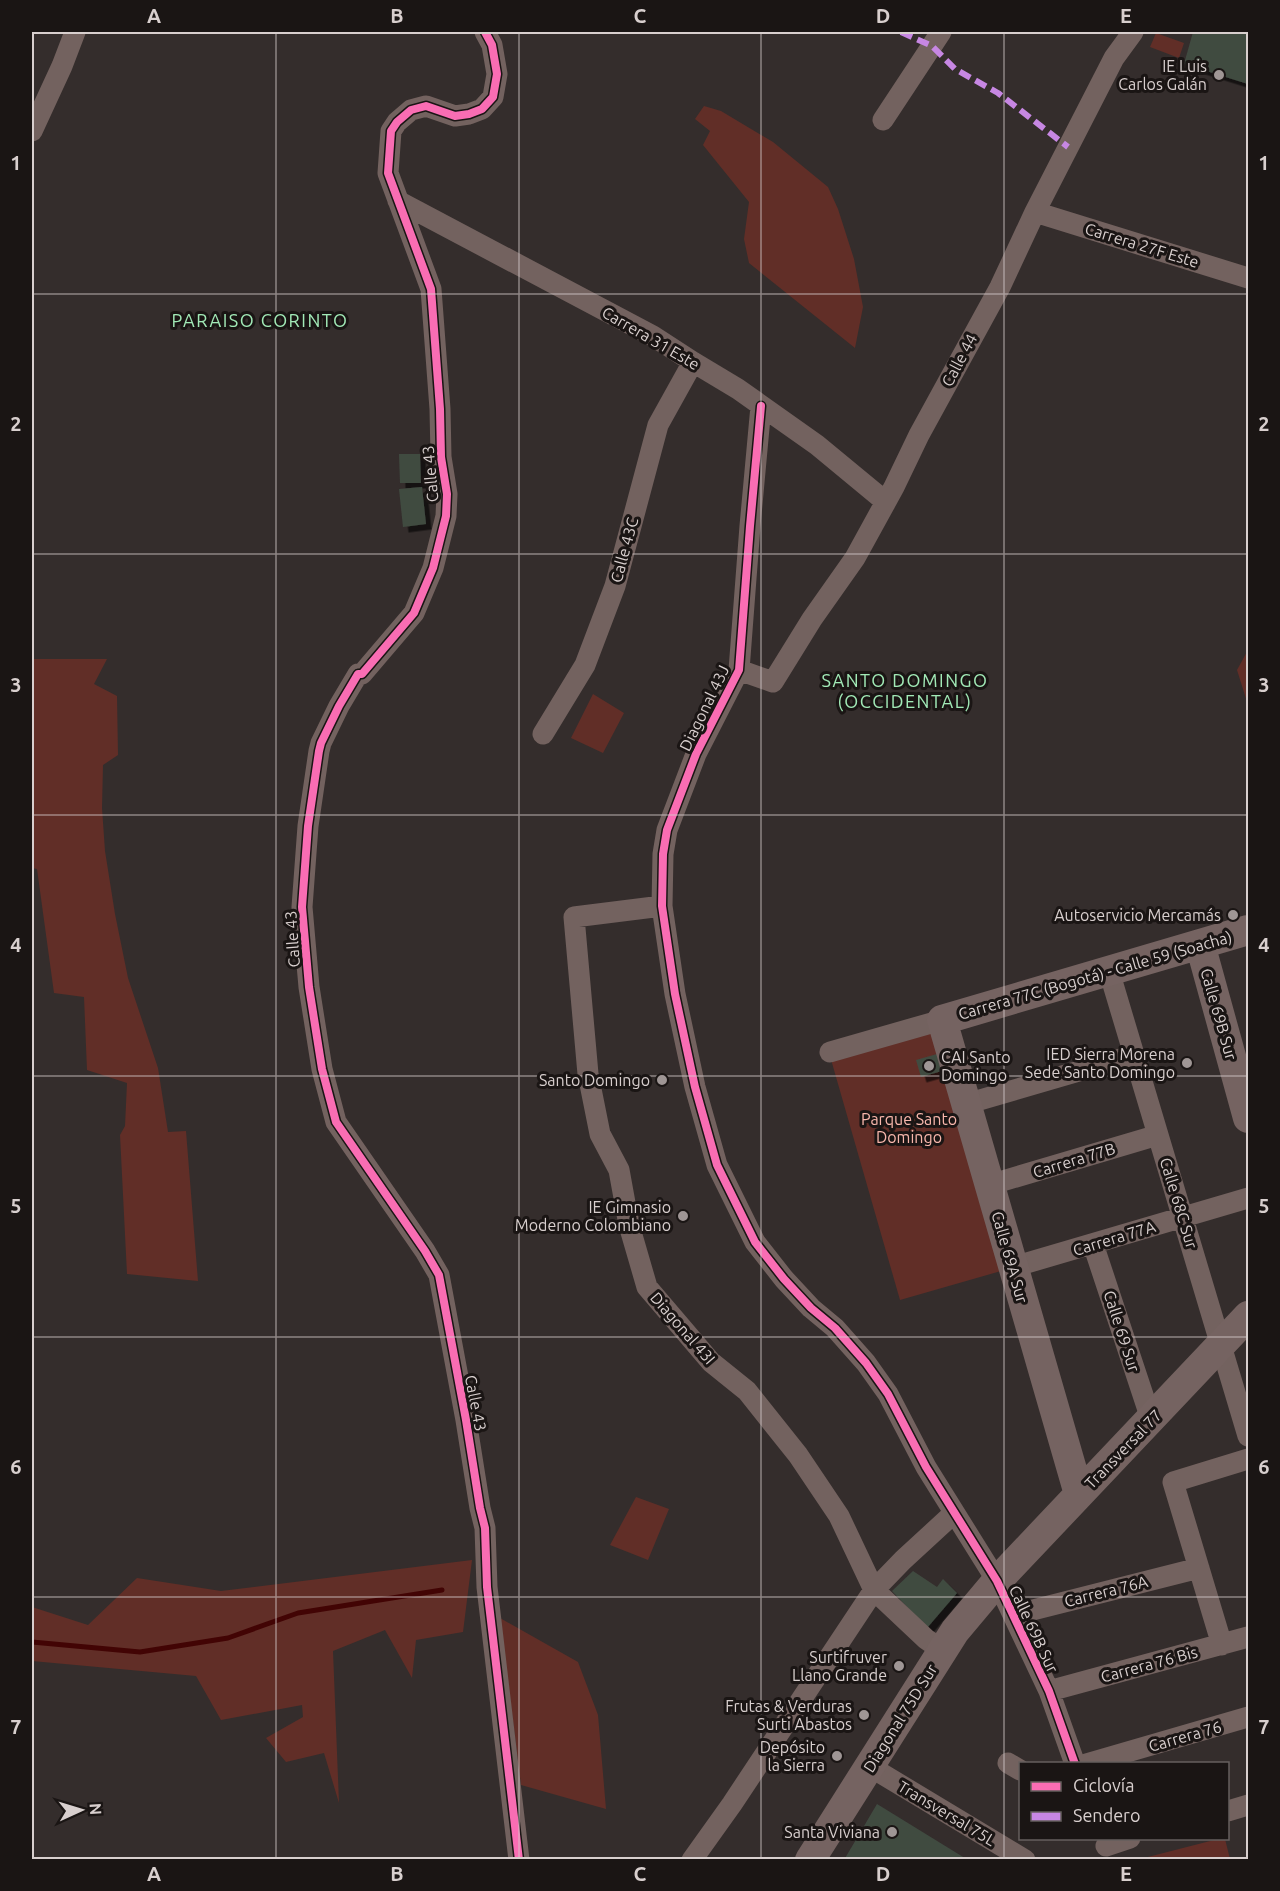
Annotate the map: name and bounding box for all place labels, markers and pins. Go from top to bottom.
place label: IE Luis Carlos Galán [1118,57,1207,93]
marker: IE Luis Carlos Galán [1212,68,1226,82]
place label: Autoservicio Mercamás [1054,906,1221,924]
marker: Autoservicio Mercamás [1226,908,1240,922]
place label: IED Sierra Morena Sede Santo Domingo [1025,1045,1175,1081]
place label: CAI Santo Domingo [941,1048,1011,1084]
marker: IED Sierra Morena Sede Santo Domingo [1180,1056,1194,1070]
marker: CAI Santo Domingo [922,1059,936,1073]
place label: Santo Domingo [539,1071,650,1089]
marker: Santo Domingo [655,1073,669,1087]
place label: IE Gimnasio Moderno Colombiano [515,1198,671,1234]
marker: IE Gimnasio Moderno Colombiano [676,1209,690,1223]
place label: Surtifruver Llano Grande [792,1648,887,1684]
marker: Surtifruver Llano Grande [892,1659,906,1673]
place label: Frutas & Verduras Surti Abastos [725,1697,852,1733]
marker: Frutas & Verduras Surti Abastos [857,1708,871,1722]
place label: Depósito la Sierra [760,1738,825,1774]
marker: Depósito la Sierra [830,1749,844,1763]
place label: Santa Viviana [784,1823,880,1841]
marker: Santa Viviana [885,1825,899,1839]

